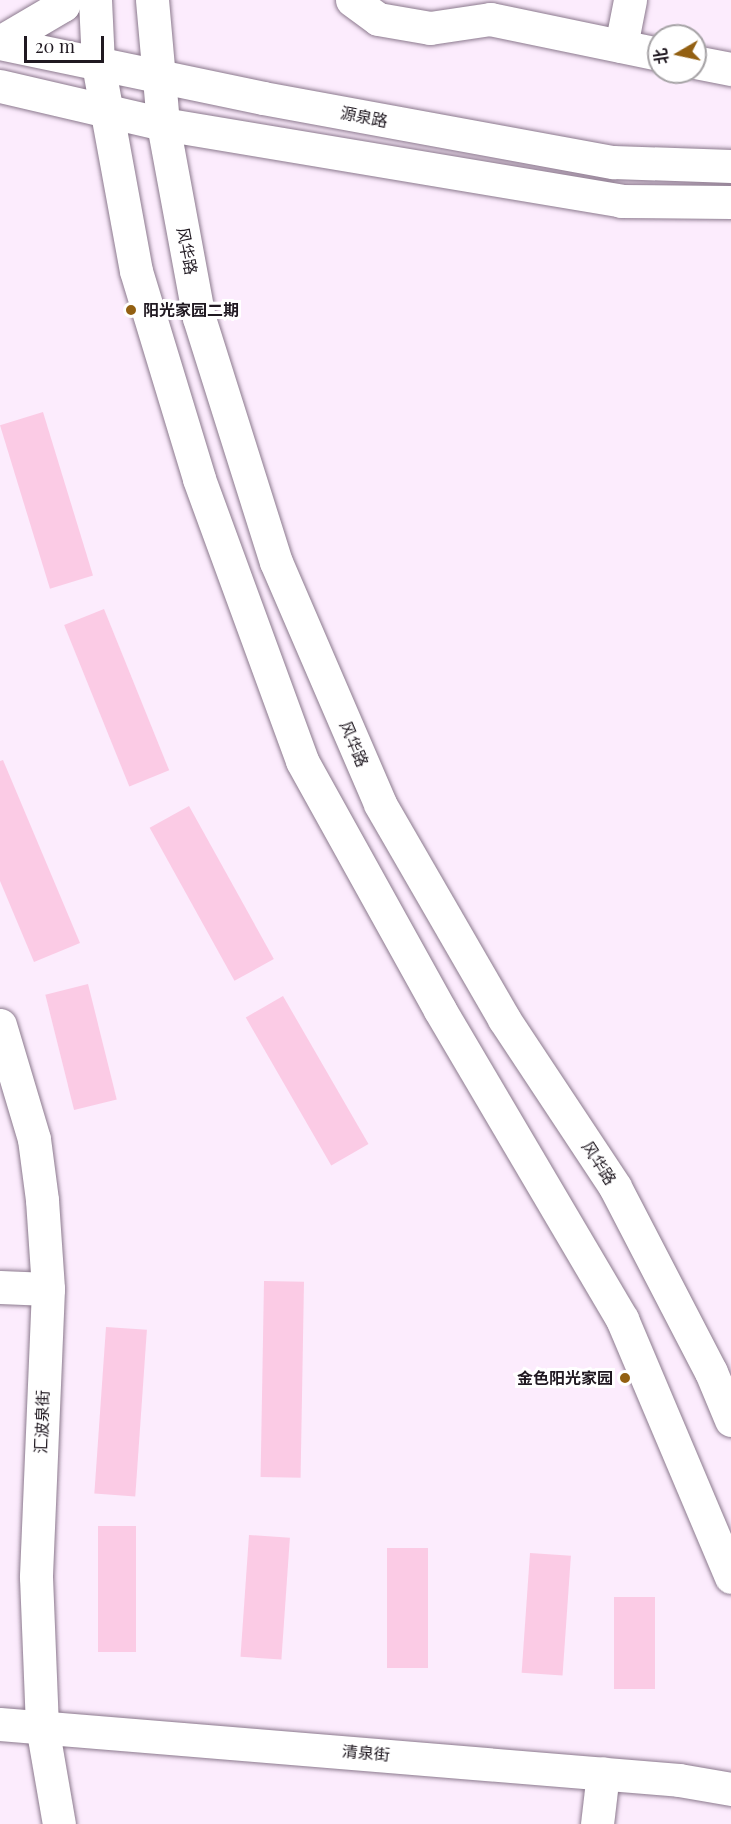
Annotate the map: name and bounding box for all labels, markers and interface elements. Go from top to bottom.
scale bar [27,24,106,62]
north arrow [647,24,707,84]
text: 20 m [35,34,75,58]
text: 北 [649,47,672,66]
street label: 源泉路 [339,103,389,131]
street label: 风华路 [173,226,201,276]
place label: 阳光家园二期 [143,300,239,320]
marker: 阳光家园二期 [124,303,138,317]
street label: 风华路 [336,718,372,770]
street label: 风华路 [578,1138,620,1188]
place label: 金色阳光家园 [517,1368,613,1388]
marker: 金色阳光家园 [618,1371,632,1385]
street label: 汇波泉街 [31,1390,53,1454]
street label: 清泉街 [341,1741,391,1765]

